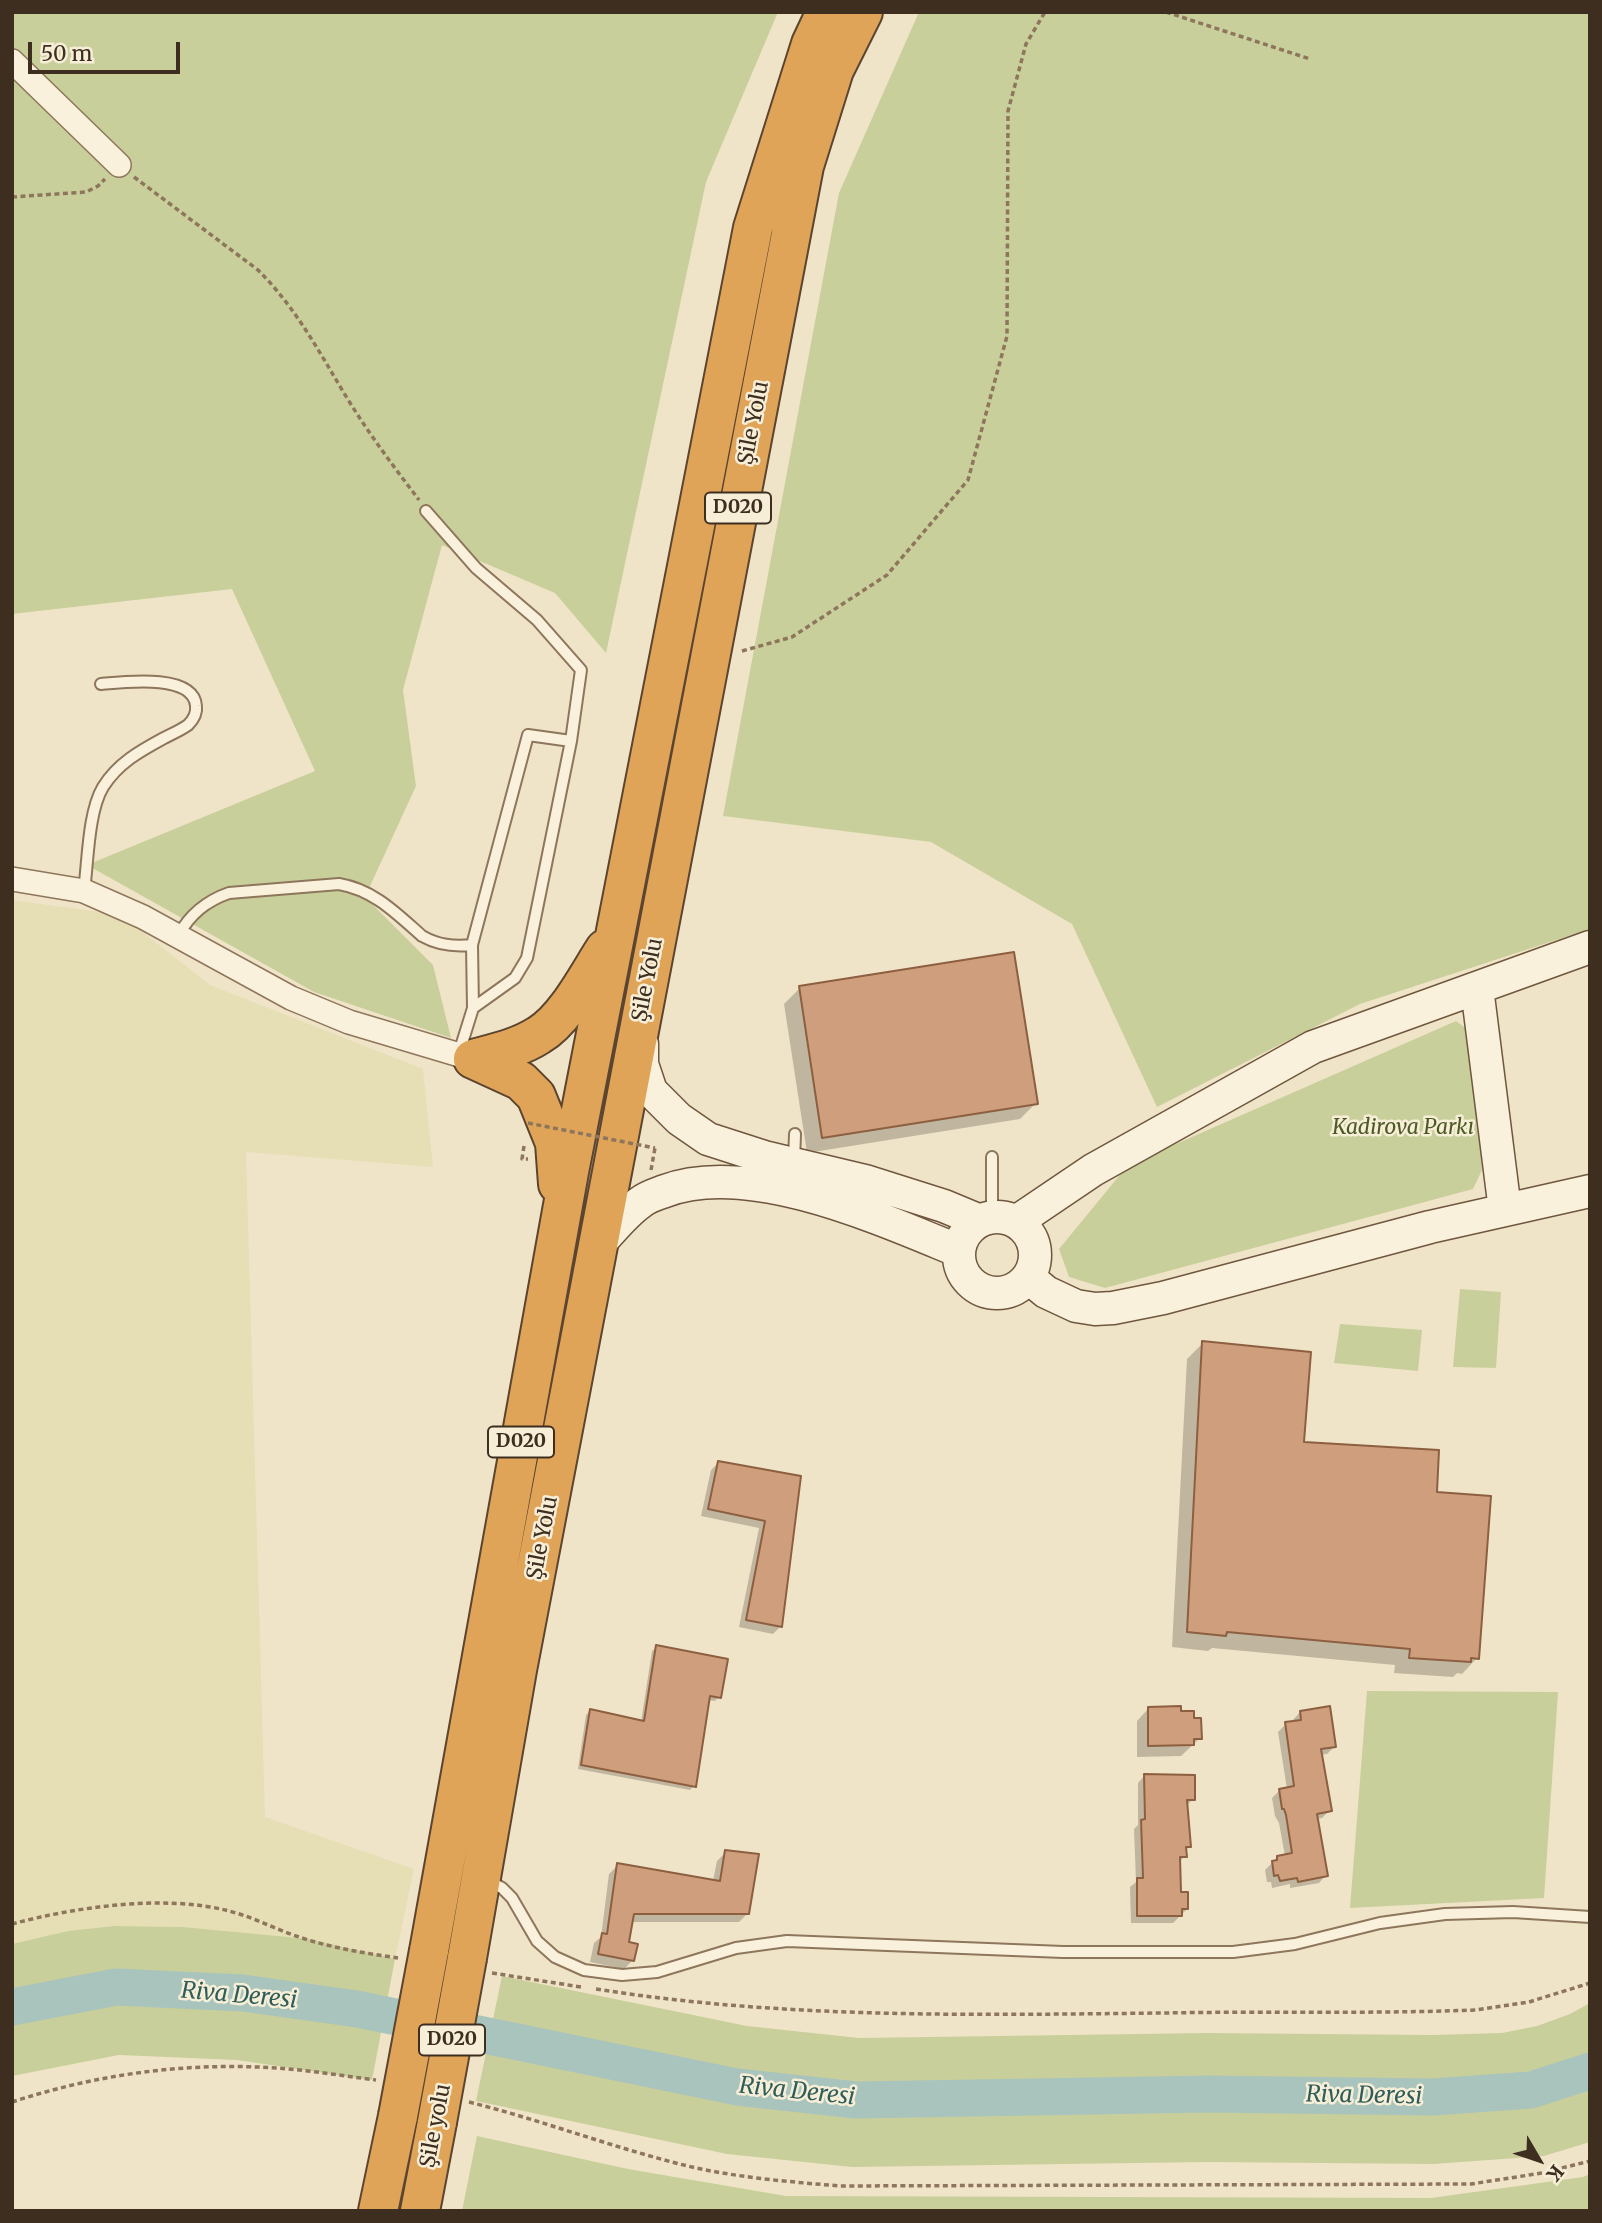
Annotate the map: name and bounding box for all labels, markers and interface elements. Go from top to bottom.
scale bar [32,28,184,72]
text: 50 m [41,40,92,67]
street label: Şile Yolu [734,379,774,467]
road number: D020 [705,492,771,524]
street label: Şile Yolu [628,936,668,1024]
park label: Kadirova Parkı [1332,1115,1474,1141]
road number: D020 [488,1426,554,1458]
street label: Şile Yolu [523,1494,563,1582]
water label: Riva Deresi [180,1977,298,2015]
road number: D020 [419,2024,485,2056]
water label: Riva Deresi [738,2072,856,2112]
water label: Riva Deresi [1306,2081,1422,2111]
street label: Şile yolu [416,2082,456,2170]
north arrow [1504,2125,1574,2195]
text: K [1542,2160,1569,2186]

